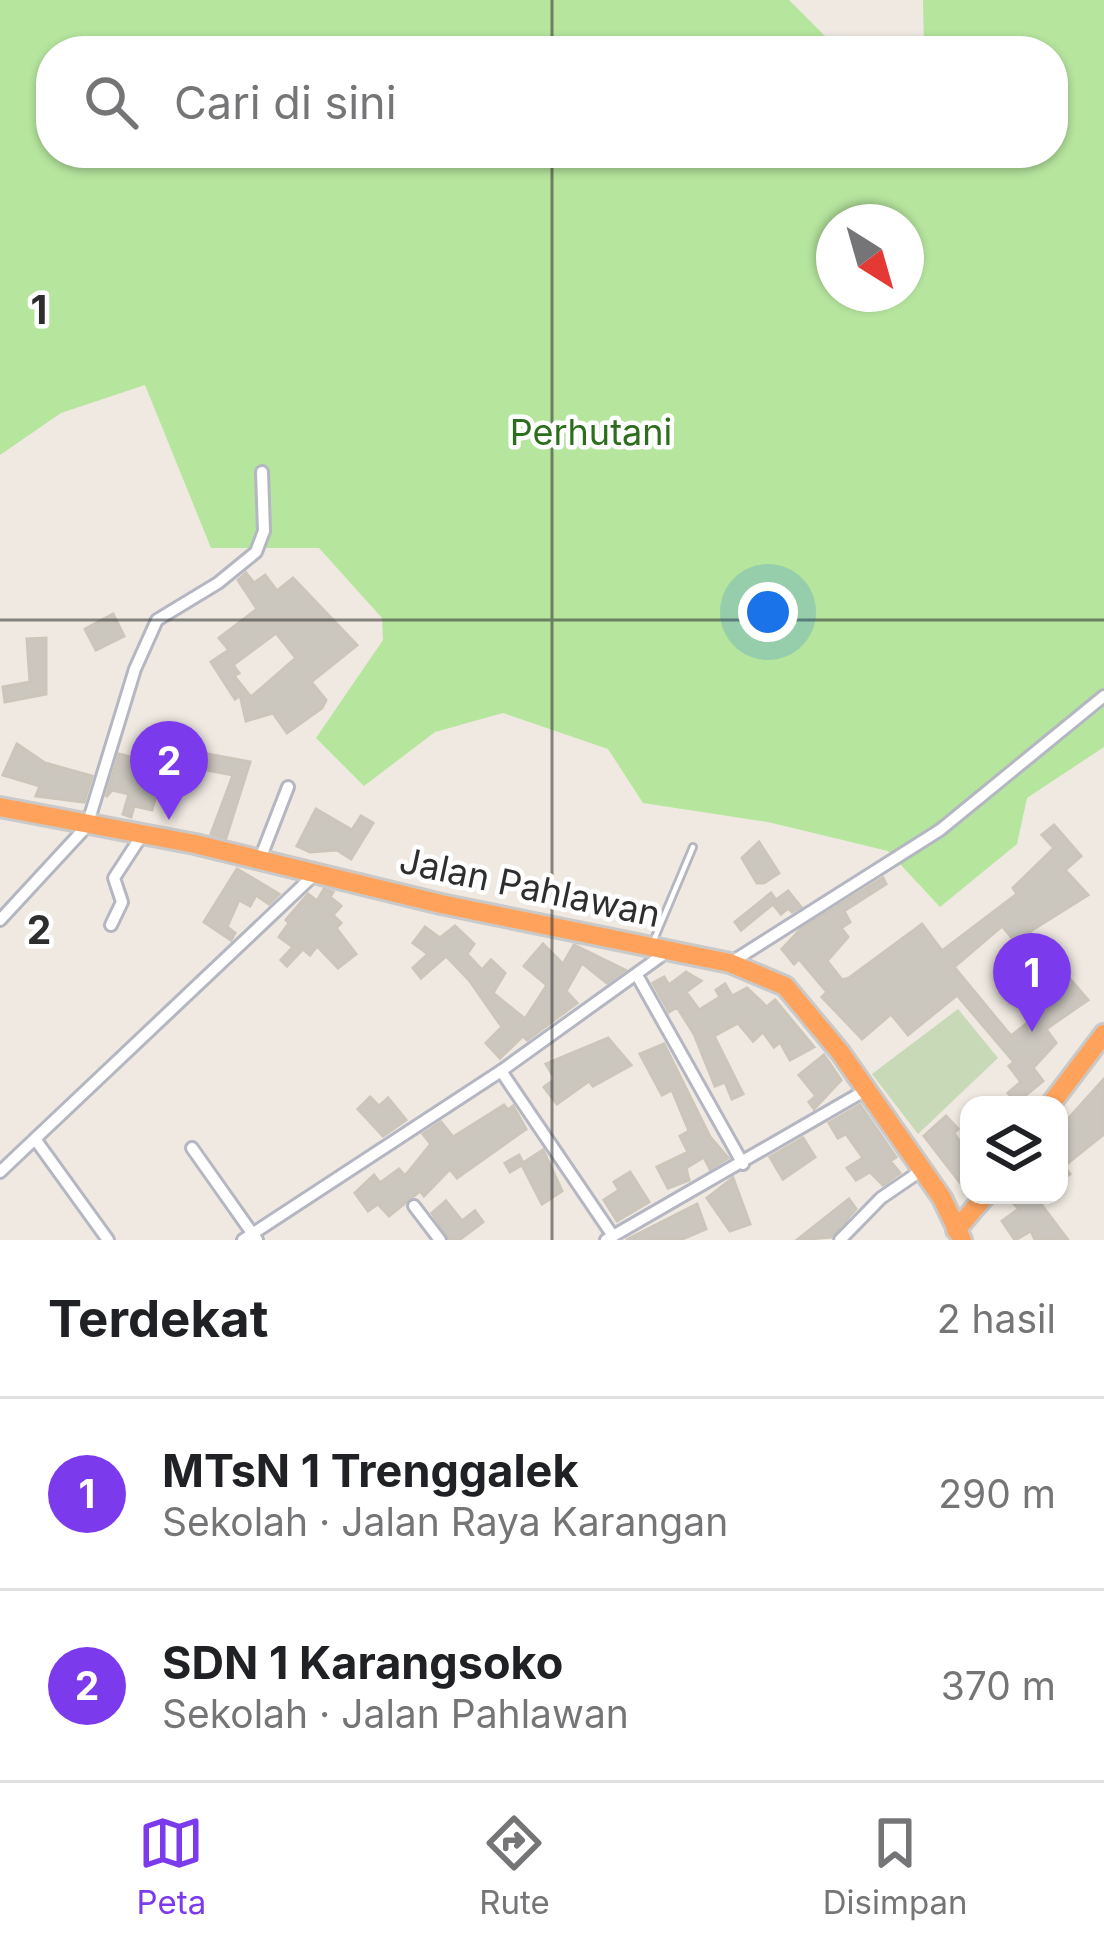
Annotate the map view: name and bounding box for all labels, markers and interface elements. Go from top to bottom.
search box [36,36,1068,168]
icon: search [78,69,144,135]
text: Cari di sini [174,75,397,130]
north arrow [816,204,924,312]
text: 1 [31,286,47,333]
park label: Perhutani [510,410,672,454]
your location [738,582,798,642]
pin: 2 [130,721,208,820]
street label: Jalan Pahlawan [396,838,664,936]
text: 2 [27,906,51,953]
pin: 1 [993,933,1071,1032]
map controls [960,1096,1068,1204]
button: layers [960,1096,1068,1204]
text: Terdekat [48,1288,268,1349]
text: 2 hasil [937,1295,1056,1342]
text: MTsN 1 Trenggalek [162,1443,579,1498]
text: 1 [79,1470,95,1517]
text: 290 m [938,1470,1056,1517]
text: Sekolah · Jalan Raya Karangan [162,1498,728,1545]
text: SDN 1 Karangsoko [162,1635,563,1690]
text: 2 [75,1662,99,1709]
text: 370 m [941,1662,1056,1709]
text: Sekolah · Jalan Pahlawan [162,1690,629,1737]
tab: Peta [137,1810,206,1922]
tab: Rute [479,1810,550,1922]
tab: Disimpan [823,1810,967,1922]

